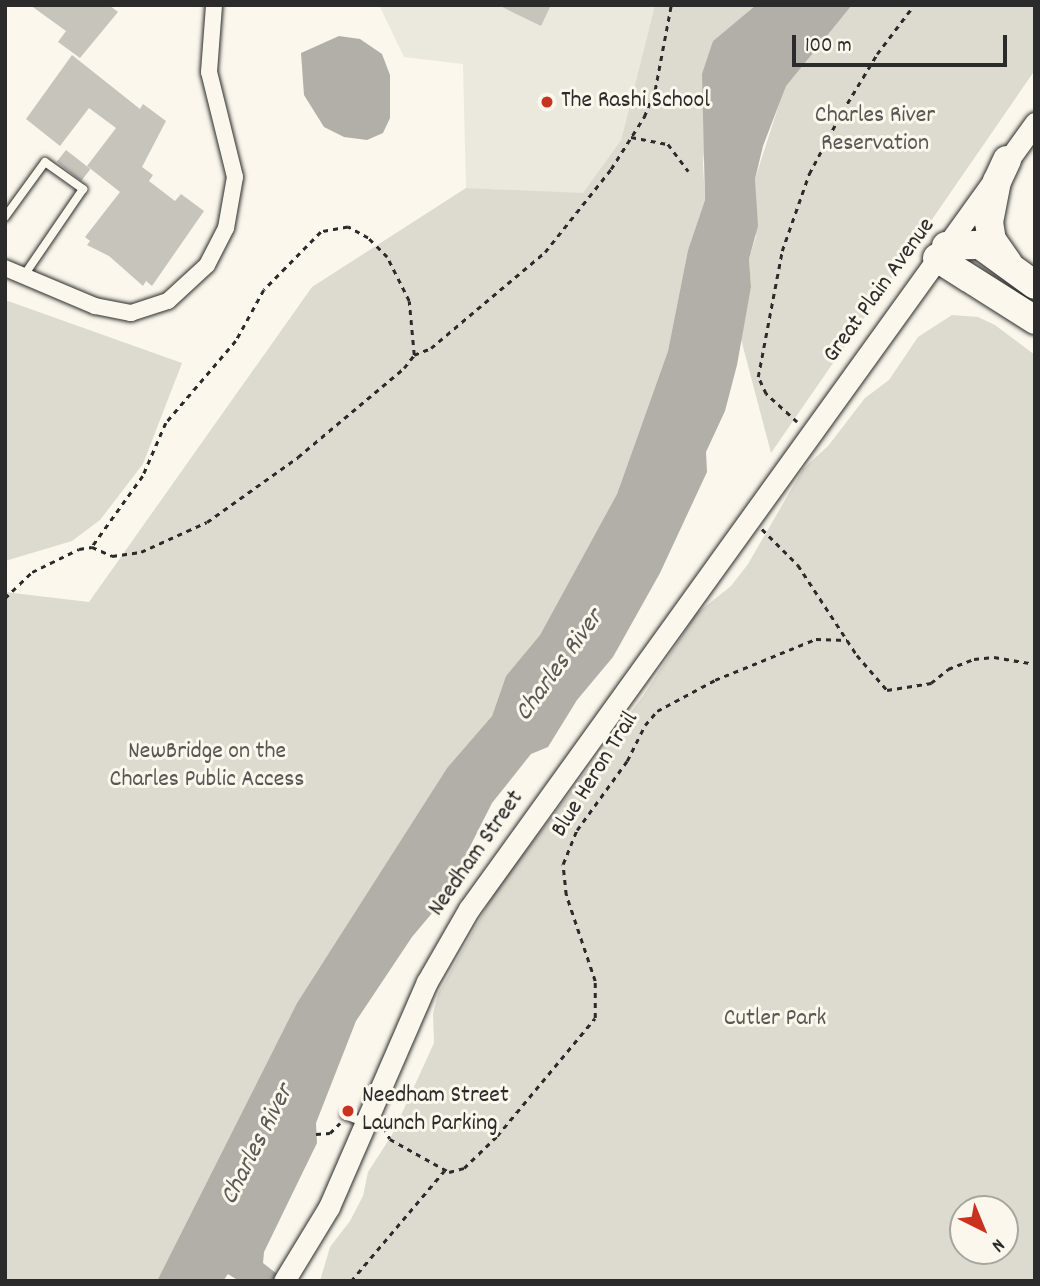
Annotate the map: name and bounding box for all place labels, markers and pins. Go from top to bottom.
place label: The Rashi School [561,88,710,116]
marker: The Rashi School [539,94,555,110]
place label: Needham Street Launch Parking [362,1083,509,1139]
marker: Needham Street Launch Parking [340,1103,356,1119]

